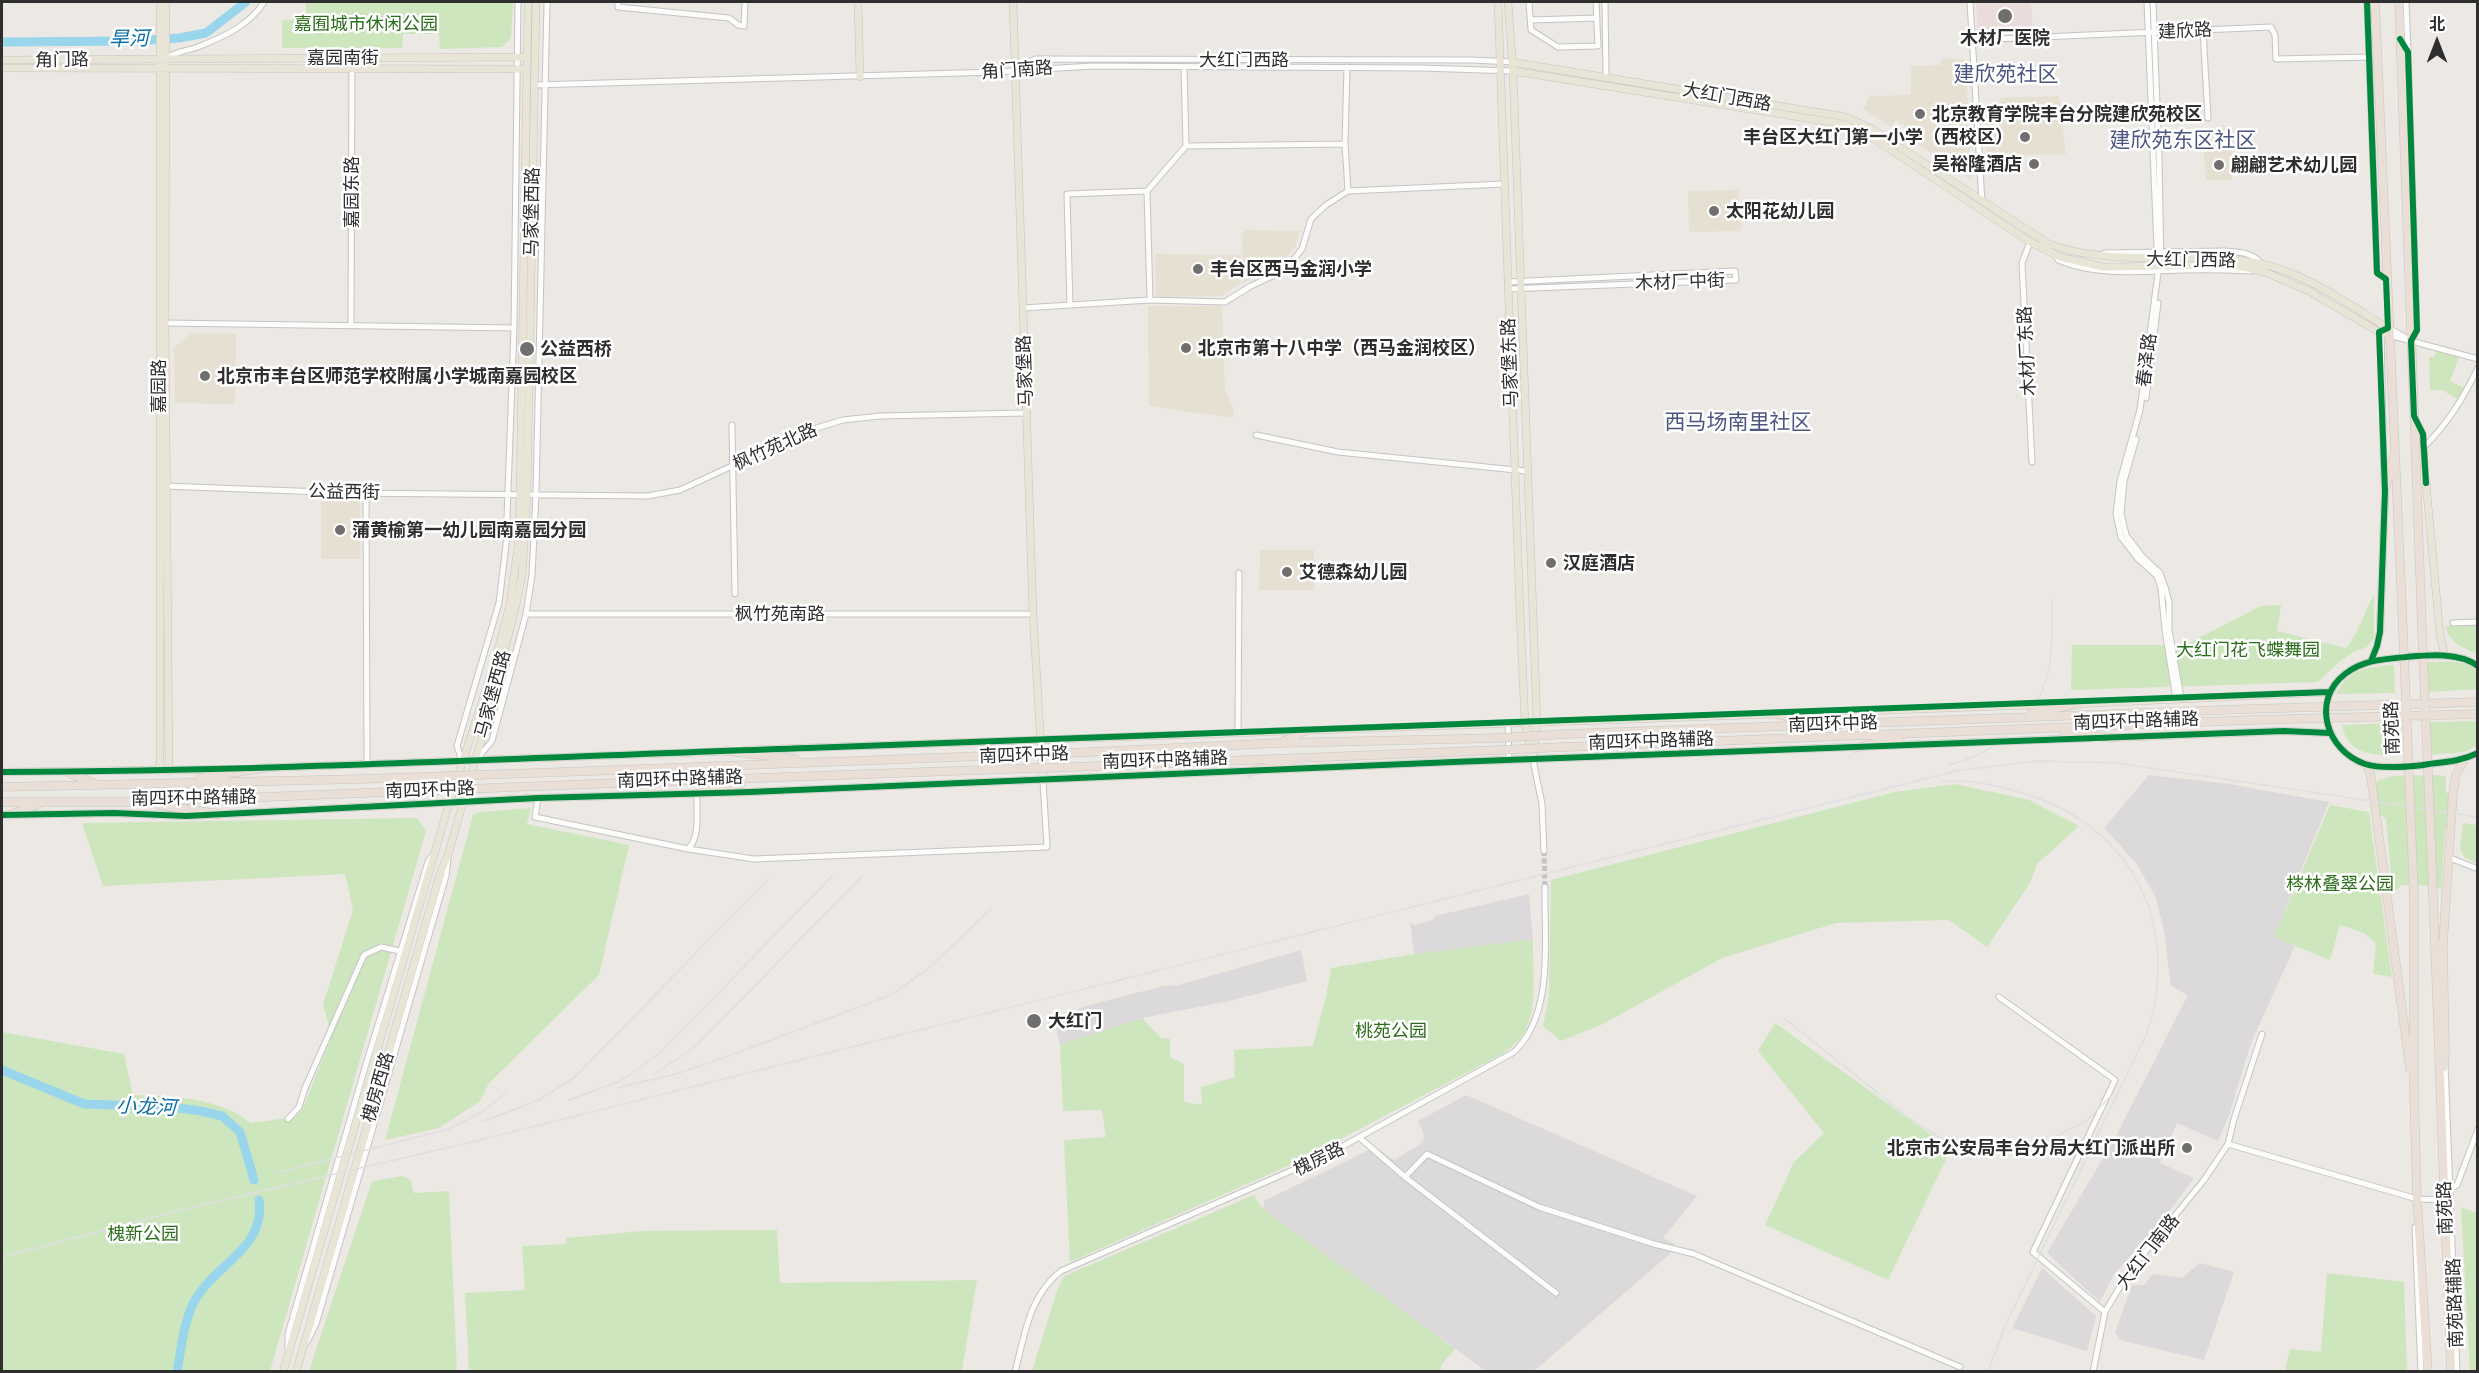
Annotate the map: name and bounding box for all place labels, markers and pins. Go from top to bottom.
marker: 木材厂医院 [1996,7,2014,25]
place label: 木材厂医院 [1960,27,2050,49]
place label: 北京教育学院丰台分院建欣苑校区 [1932,103,2202,125]
marker: 北京教育学院丰台分院建欣苑校区 [1913,107,1927,121]
place label: 丰台区大红门第一小学（西校区） [1743,126,2013,148]
marker: 丰台区大红门第一小学（西校区） [2018,130,2032,144]
place label: 吴裕隆酒店 [1932,153,2022,175]
place label: 翩翩艺术幼儿园 [2231,154,2357,176]
marker: 吴裕隆酒店 [2027,157,2041,171]
marker: 翩翩艺术幼儿园 [2212,158,2226,172]
place label: 太阳花幼儿园 [1726,200,1834,222]
marker: 太阳花幼儿园 [1707,204,1721,218]
place label: 丰台区西马金润小学 [1210,258,1372,280]
marker: 丰台区西马金润小学 [1191,262,1205,276]
place label: 北京市第十八中学（西马金润校区） [1198,337,1486,359]
place label: 公益西桥 [540,338,612,360]
marker: 公益西桥 [518,340,536,358]
marker: 北京市第十八中学（西马金润校区） [1179,341,1193,355]
place label: 北京市丰台区师范学校附属小学城南嘉园校区 [217,365,577,387]
marker: 北京市丰台区师范学校附属小学城南嘉园校区 [198,369,212,383]
place label: 蒲黄榆第一幼儿园南嘉园分园 [352,519,586,541]
marker: 蒲黄榆第一幼儿园南嘉园分园 [333,523,347,537]
place label: 汉庭酒店 [1563,552,1635,574]
marker: 汉庭酒店 [1544,556,1558,570]
place label: 艾德森幼儿园 [1299,561,1407,583]
marker: 艾德森幼儿园 [1280,565,1294,579]
place label: 大红门 [1048,1010,1102,1032]
marker: 大红门 [1025,1012,1043,1030]
place label: 北京市公安局丰台分局大红门派出所 [1887,1137,2175,1159]
marker: 北京市公安局丰台分局大红门派出所 [2180,1141,2194,1155]

